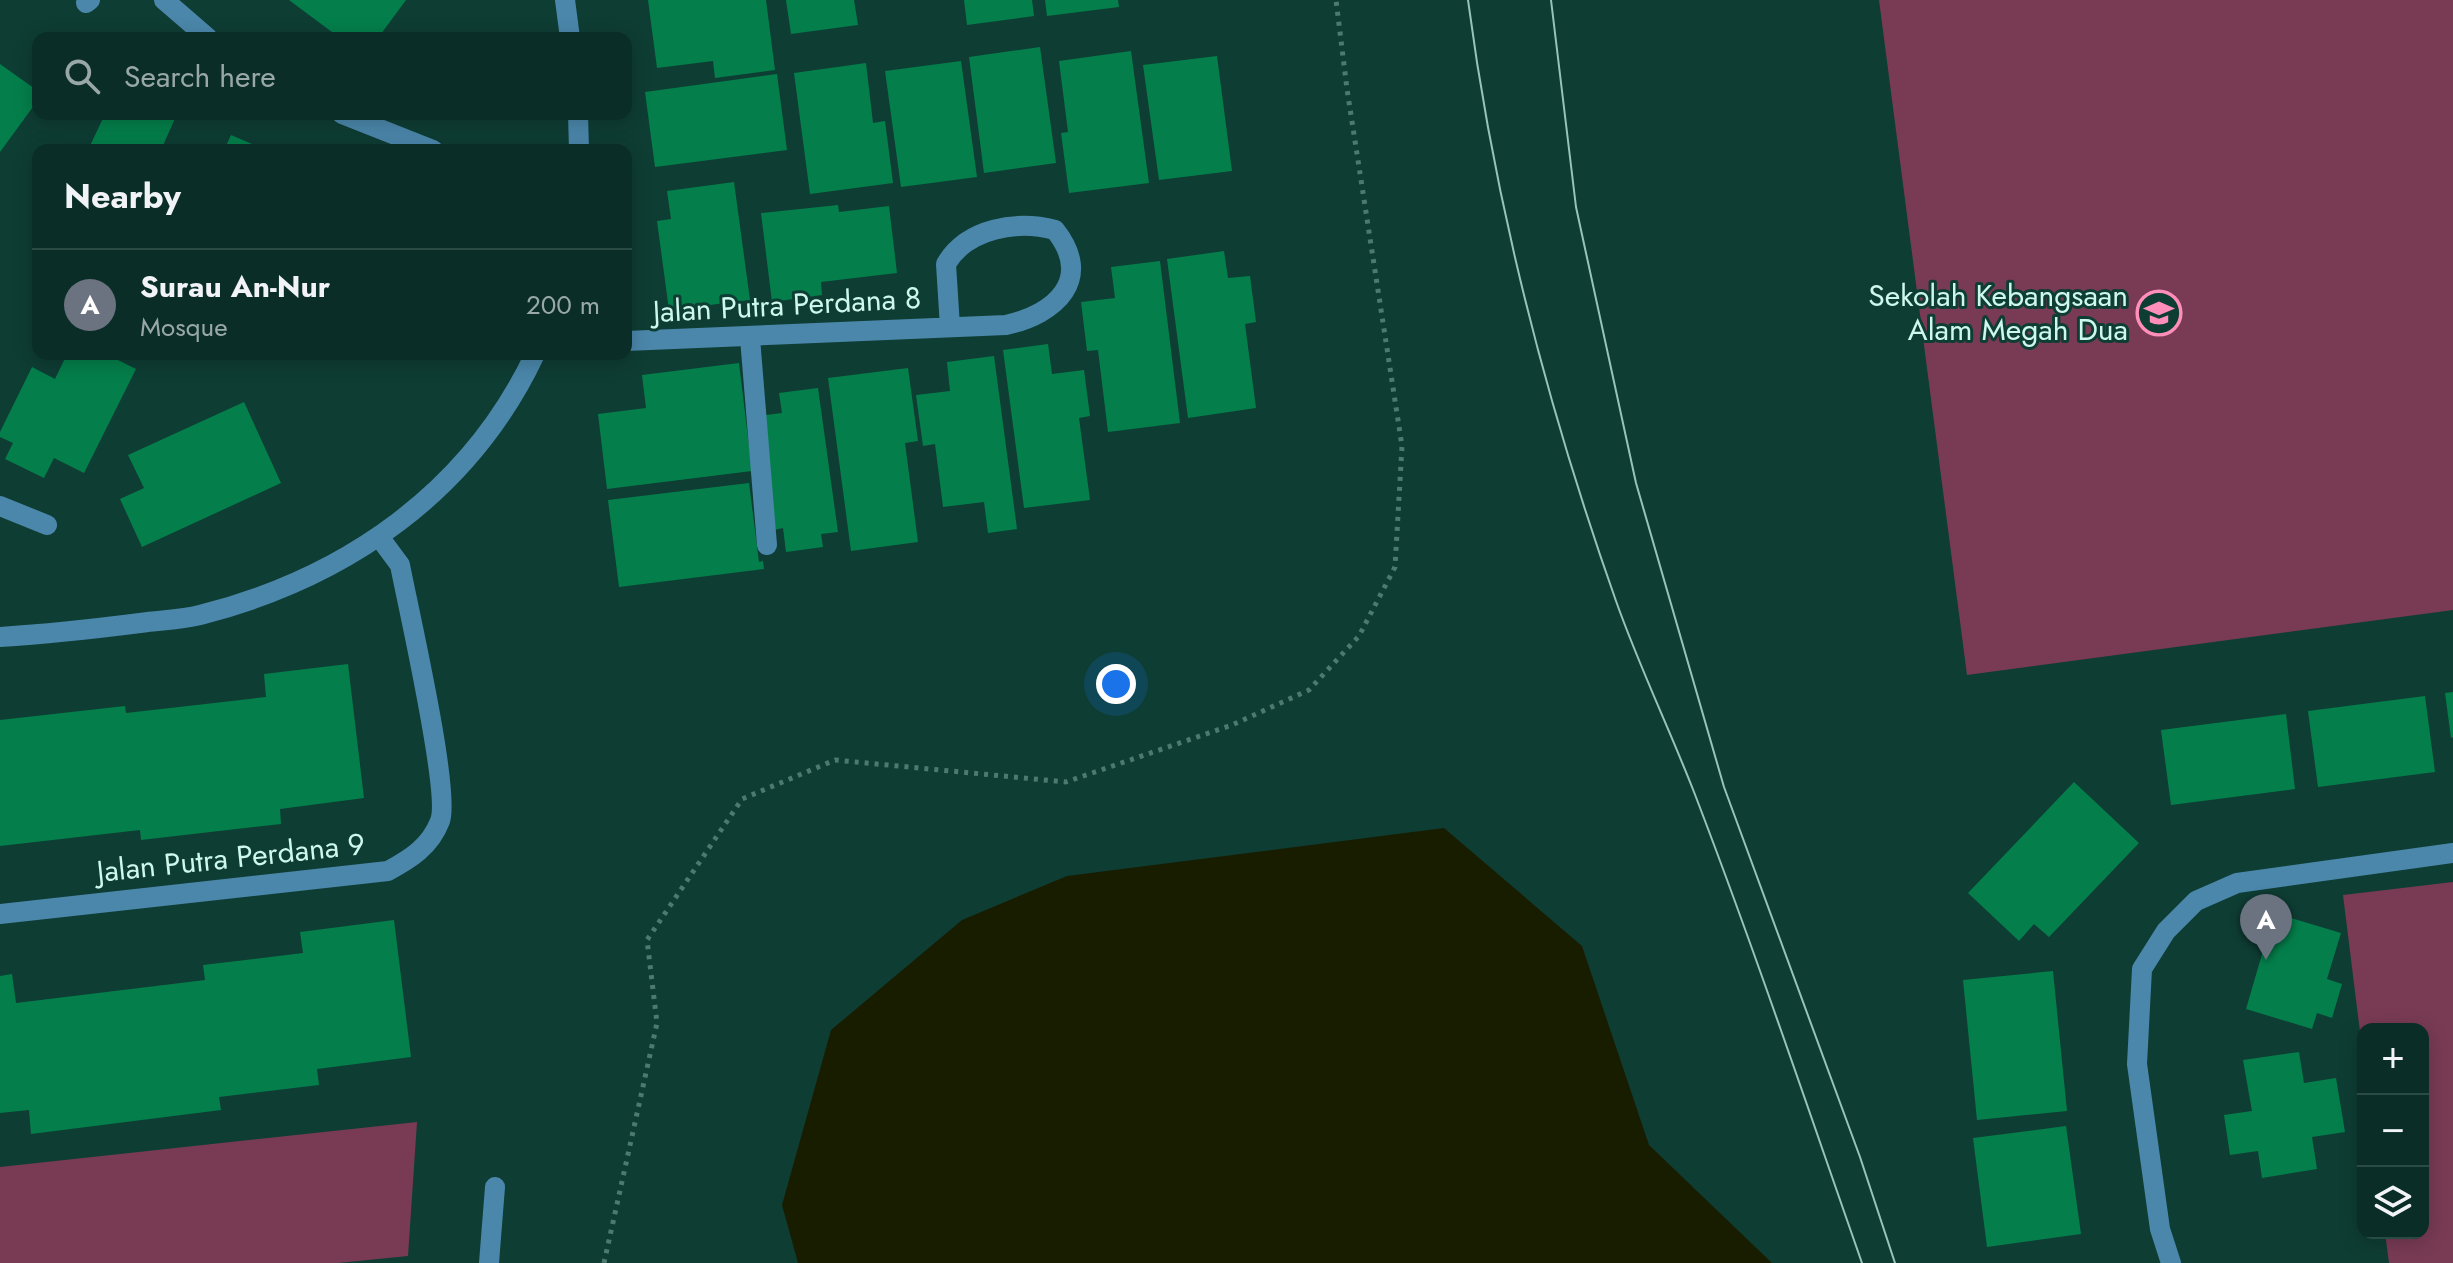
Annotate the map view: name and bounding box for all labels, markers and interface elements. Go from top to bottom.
search box [32,32,632,120]
icon: search [60,54,104,98]
text: Search here [124,55,276,98]
text: Nearby [64,172,181,221]
text: Surau An-Nur [140,265,330,308]
place label: Sekolah Kebangsaan Alam Megah Dua [1868,274,2128,351]
street label: Jalan Putra Perdana 8 [648,276,922,333]
text: A [80,286,100,324]
text: 200 m [526,286,600,324]
school or university icon: Sekolah Kebangsaan Alam Megah Dua [2135,289,2183,337]
text: Mosque [140,308,228,346]
your location [1096,664,1136,704]
street label: Jalan Putra Perdana 9 [91,822,367,893]
pin: A [2240,894,2292,960]
map controls [2357,1023,2429,1239]
button: + [2357,1023,2429,1095]
button: − [2357,1095,2429,1167]
button: layers [2357,1167,2429,1239]

